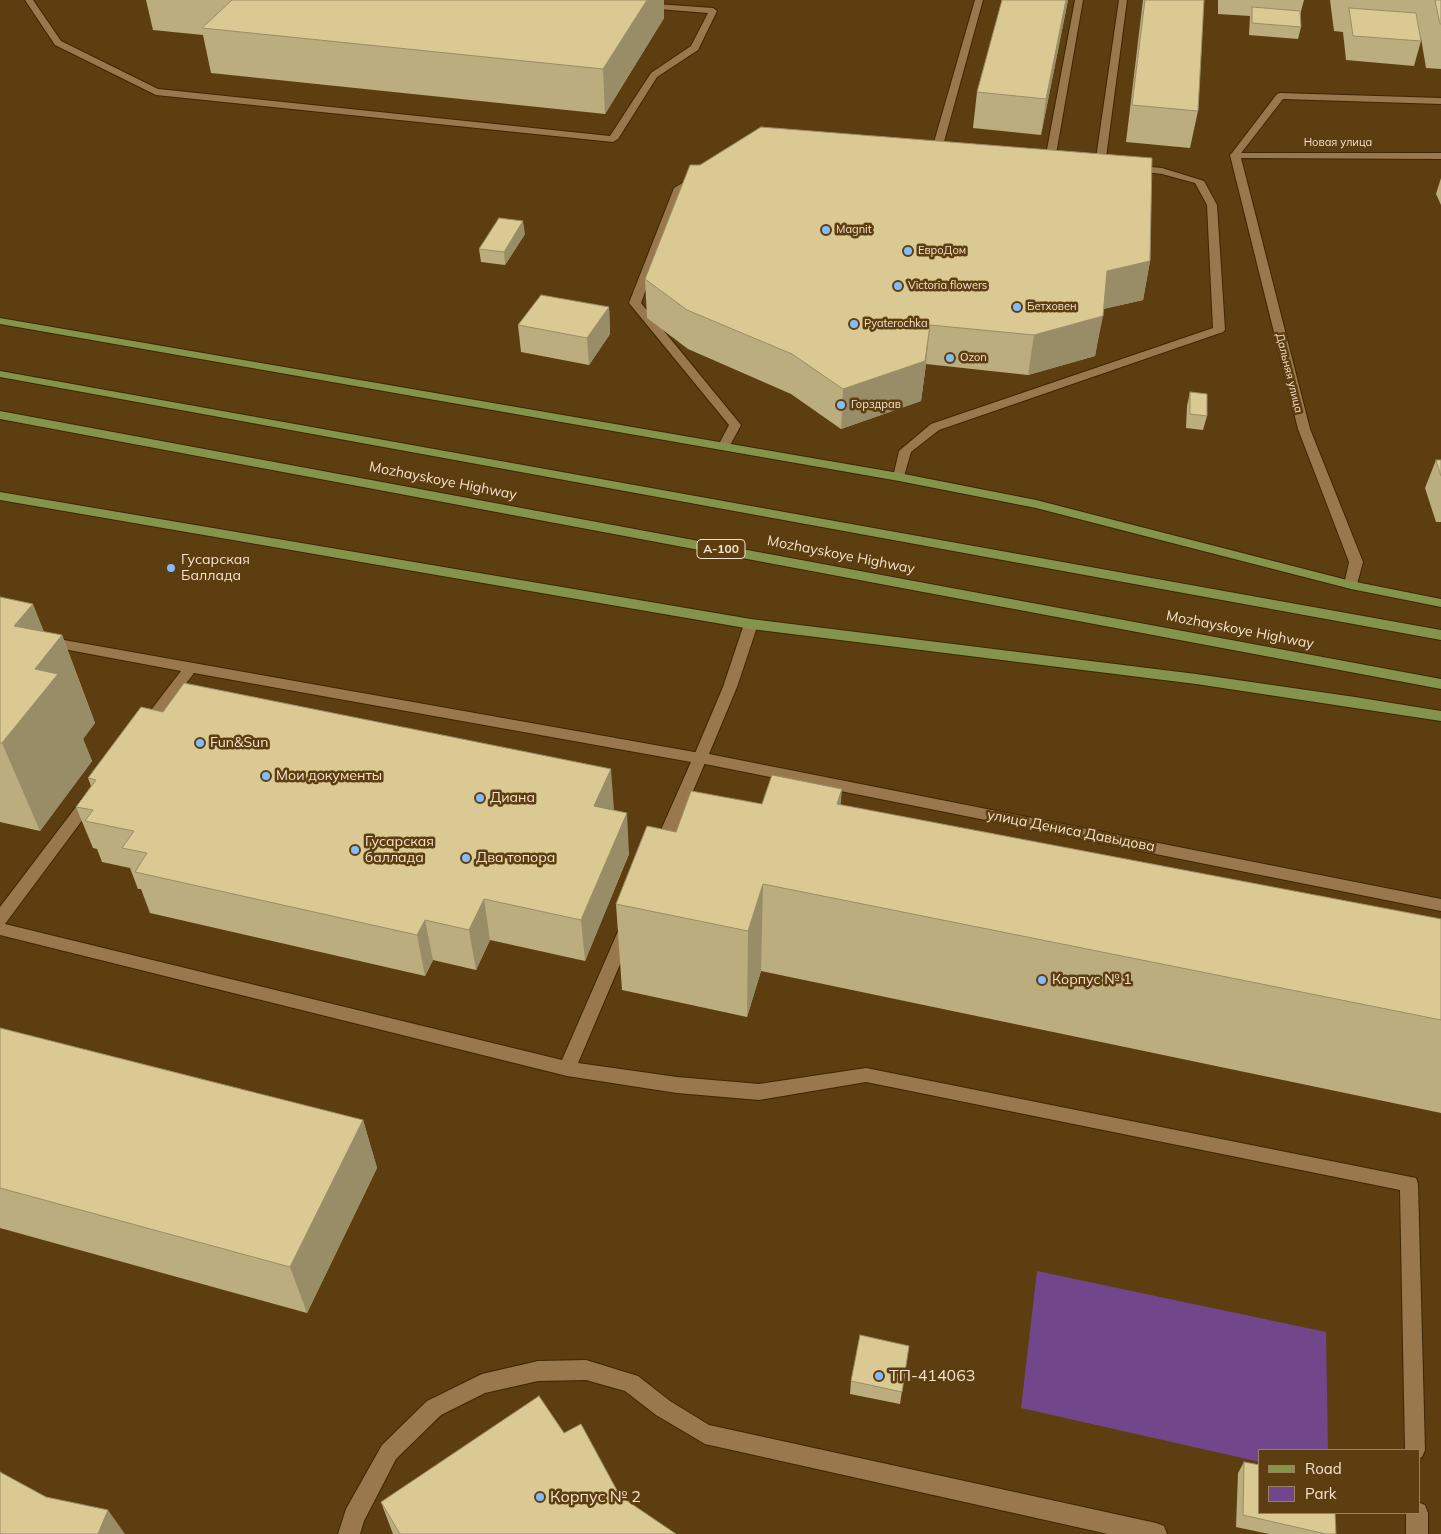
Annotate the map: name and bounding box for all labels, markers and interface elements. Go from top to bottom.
street label: Новая улица [1304,136,1372,150]
place label: Magnit [836,223,872,237]
marker: Magnit [820,224,832,236]
place label: ЕвроДом [918,244,966,258]
marker: ЕвроДом [902,245,914,257]
place label: Victoria flowers [908,279,987,293]
marker: Victoria flowers [892,280,904,292]
place label: Бетховен [1027,300,1077,314]
marker: Бетховен [1011,301,1023,313]
place label: Pyaterochka [864,317,928,331]
marker: Pyaterochka [848,318,860,330]
street label: Дальняя улица [1273,332,1305,414]
place label: Ozon [960,351,987,365]
marker: Ozon [944,352,956,364]
place label: Горздрав [851,398,901,412]
marker: Горздрав [835,399,847,411]
street label: Mozhayskoye Highway [368,458,518,504]
street label: Mozhayskoye Highway [766,532,916,578]
road number: А-100 [697,540,745,558]
place label: Гусарская Баллада [181,552,250,584]
marker: Гусарская Баллада [165,562,177,574]
street label: Mozhayskoye Highway [1165,607,1315,653]
place label: Fun&Sun [210,735,268,751]
marker: Fun&Sun [194,737,206,749]
place label: Мои документы [276,768,382,784]
marker: Мои документы [260,770,272,782]
place label: Диана [490,790,535,806]
marker: Диана [474,792,486,804]
street label: улица Дениса Давыдова [986,806,1156,856]
place label: Гусарская баллада [365,834,434,866]
marker: Гусарская баллада [349,844,361,856]
place label: Два топора [476,850,555,866]
marker: Два топора [460,852,472,864]
place label: Корпус № 1 [1052,972,1132,988]
marker: Корпус № 1 [1036,974,1048,986]
place label: ТП-414063 [889,1366,975,1386]
marker: ТП-414063 [873,1370,885,1382]
legend [1258,1449,1421,1514]
text: Road [1305,1459,1342,1478]
text: Park [1305,1484,1337,1503]
place label: Корпус № 2 [550,1487,641,1507]
marker: Корпус № 2 [534,1491,546,1503]

